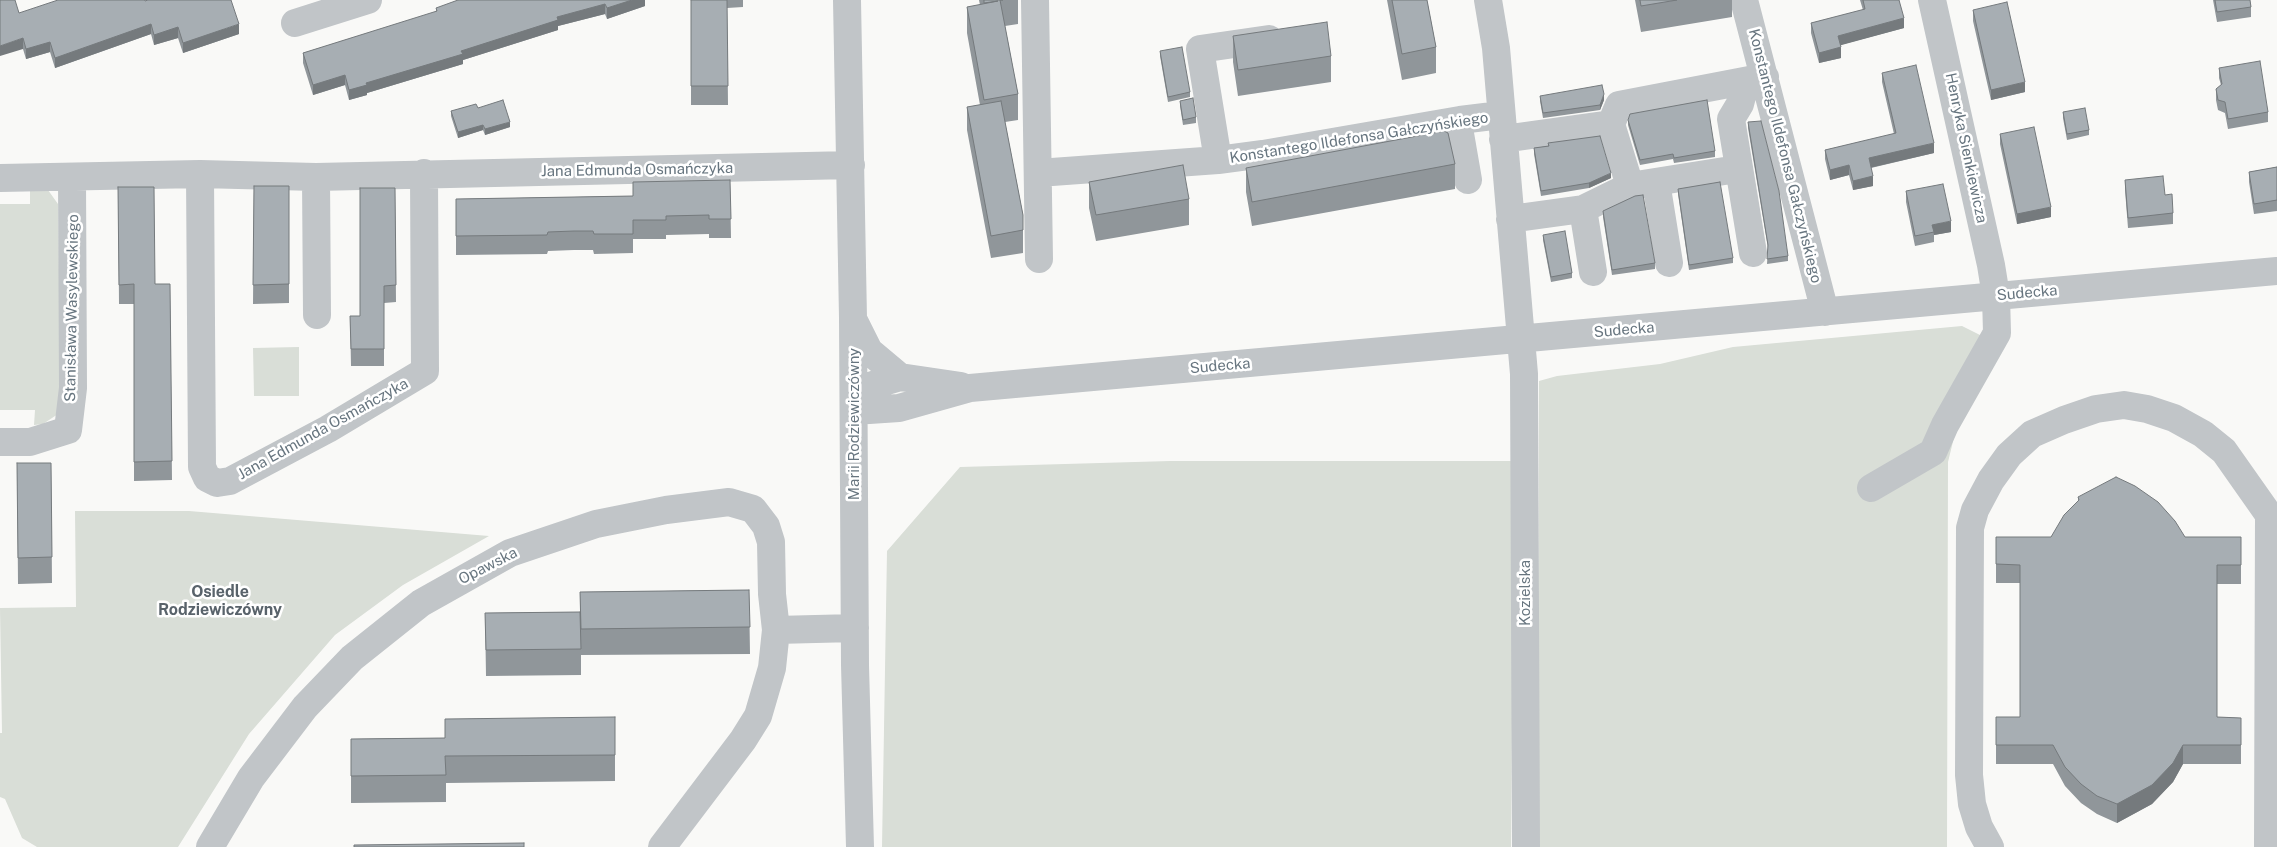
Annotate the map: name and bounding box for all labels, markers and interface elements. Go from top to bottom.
street label: Konstantego Ildefonsa Gałczyńskiego [1745,27,1825,285]
street label: Henryka Sienkiewicza [1941,71,1991,225]
street label: Konstantego Ildefonsa Gałczyńskiego [1228,109,1490,167]
street label: Jana Edmunda Osmańczyka [541,159,733,181]
street label: Stanisława Wasylewskiego [61,214,83,402]
street label: Sudecka [1996,281,2058,305]
street label: Sudecka [1593,318,1655,342]
street label: Marii Rodziewiczówny [845,348,863,500]
street label: Sudecka [1189,354,1251,378]
street label: Jana Edmunda Osmańczyka [235,375,411,483]
street label: Opawska [456,544,520,588]
street label: Kozielska [1516,560,1534,626]
district label: Osiedle Rodziewiczówny [158,582,282,620]

